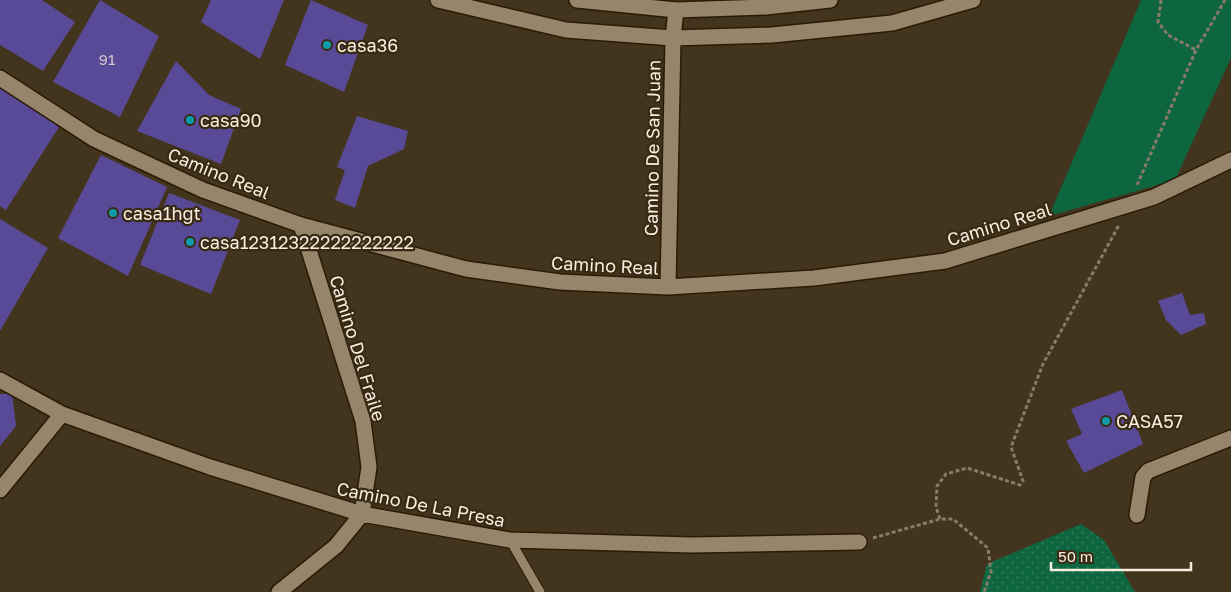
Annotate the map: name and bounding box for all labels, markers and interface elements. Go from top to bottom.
place label: casa36 [337,34,398,56]
marker: casa36 [321,39,333,51]
house number: 91 [99,50,115,68]
street label: Camino De San Juan [639,60,665,236]
place label: casa90 [200,109,262,131]
marker: casa90 [184,114,196,126]
street label: Camino Real [165,143,273,204]
street label: Camino Real [944,198,1054,250]
place label: casa1hgt [123,202,201,224]
marker: casa1hgt [107,207,119,219]
place label: casa12312322222222222 [200,231,414,253]
marker: casa12312322222222222 [184,236,196,248]
street label: Camino Real [551,251,660,279]
street label: Camino Del Fraile [325,272,391,424]
place label: CASA57 [1116,410,1183,432]
marker: CASA57 [1100,415,1112,427]
street label: Camino De La Presa [335,477,507,531]
scale bar [1051,540,1191,572]
text: 50 m [1058,547,1093,565]

